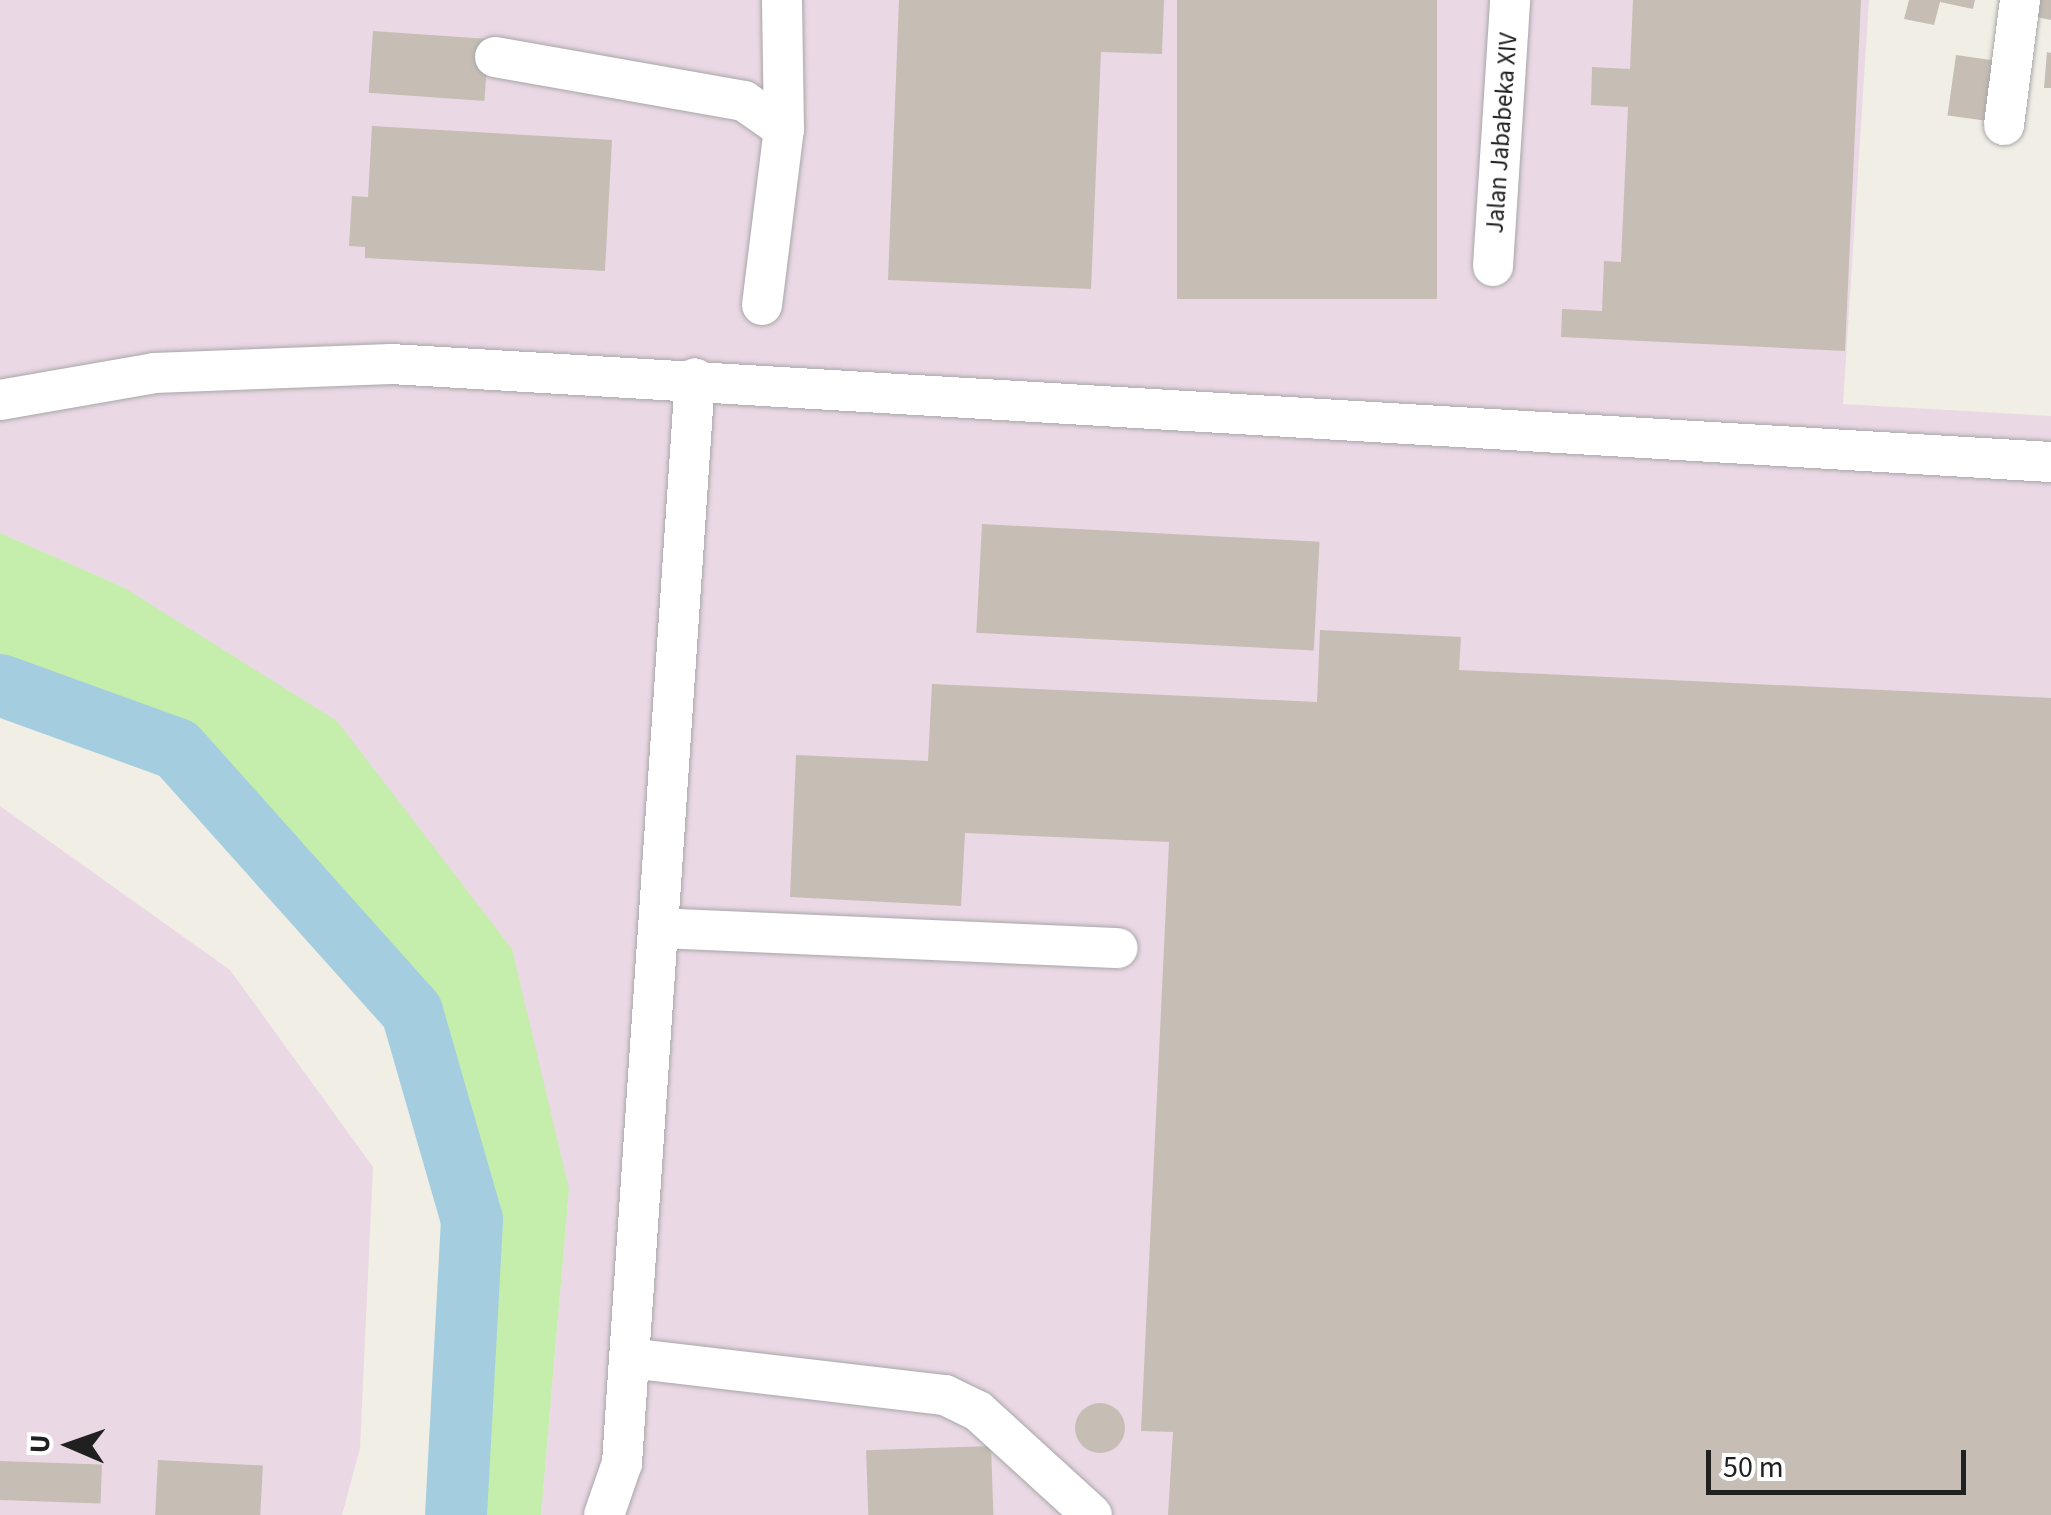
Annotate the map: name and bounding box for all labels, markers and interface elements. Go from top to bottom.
street label: Jalan Jababeka XIV [1480,32,1524,234]
north arrow [20,1395,120,1495]
scale bar [1711,1430,1971,1492]
text: U [20,1434,60,1454]
text: 50 m [1723,1446,1784,1489]

